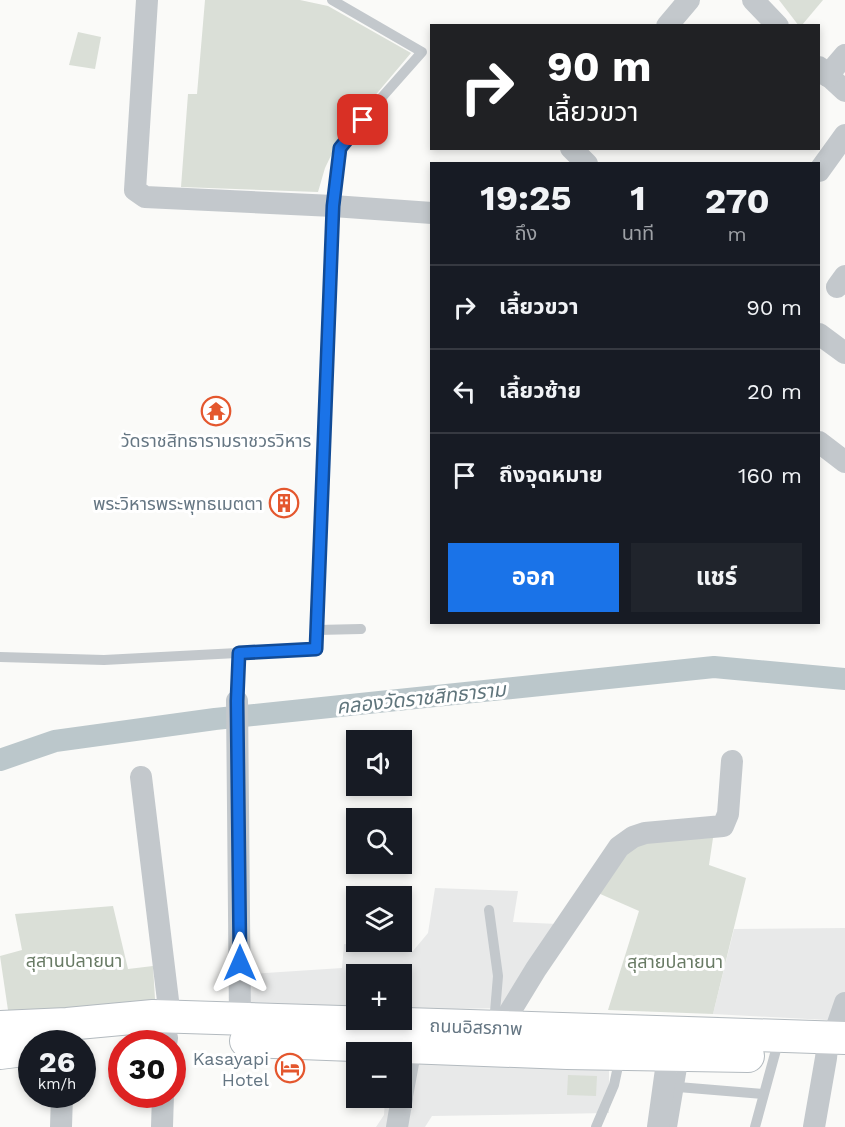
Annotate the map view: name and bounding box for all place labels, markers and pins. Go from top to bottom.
pin [337,94,388,145]
temple icon: วัดราชสิทธารามราชวรวิหาร [200,395,232,427]
place label: วัดราชสิทธารามราชวรวิหาร [121,430,312,451]
building icon: พระวิหารพระพุทธเมตตา [268,487,300,519]
place label: พระวิหารพระพุทธเมตตา [93,493,263,515]
place label: Kasayapi Hotel [193,1048,269,1090]
hotel icon: Kasayapi Hotel [274,1052,306,1084]

